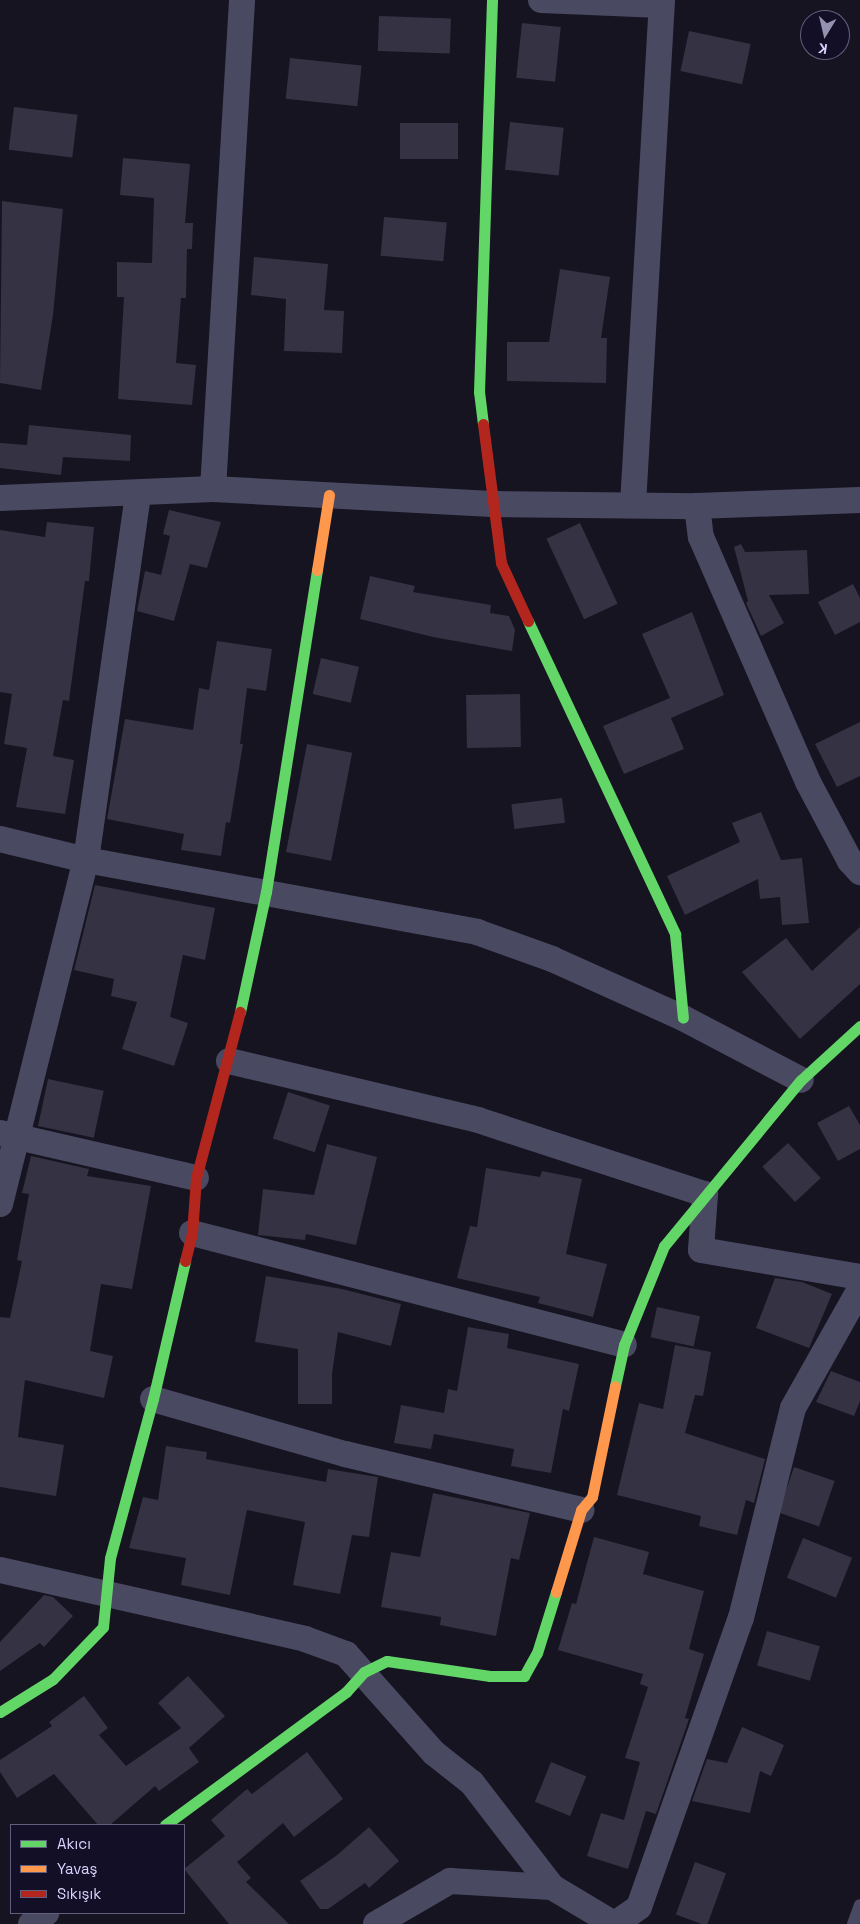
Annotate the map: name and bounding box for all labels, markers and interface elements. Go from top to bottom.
north arrow [800,10,850,60]
text: K [817,39,829,58]
legend [10,1824,185,1914]
text: Akıcı [57,1834,91,1853]
text: Yavaş [57,1859,97,1878]
text: Sıkışık [57,1884,101,1903]

